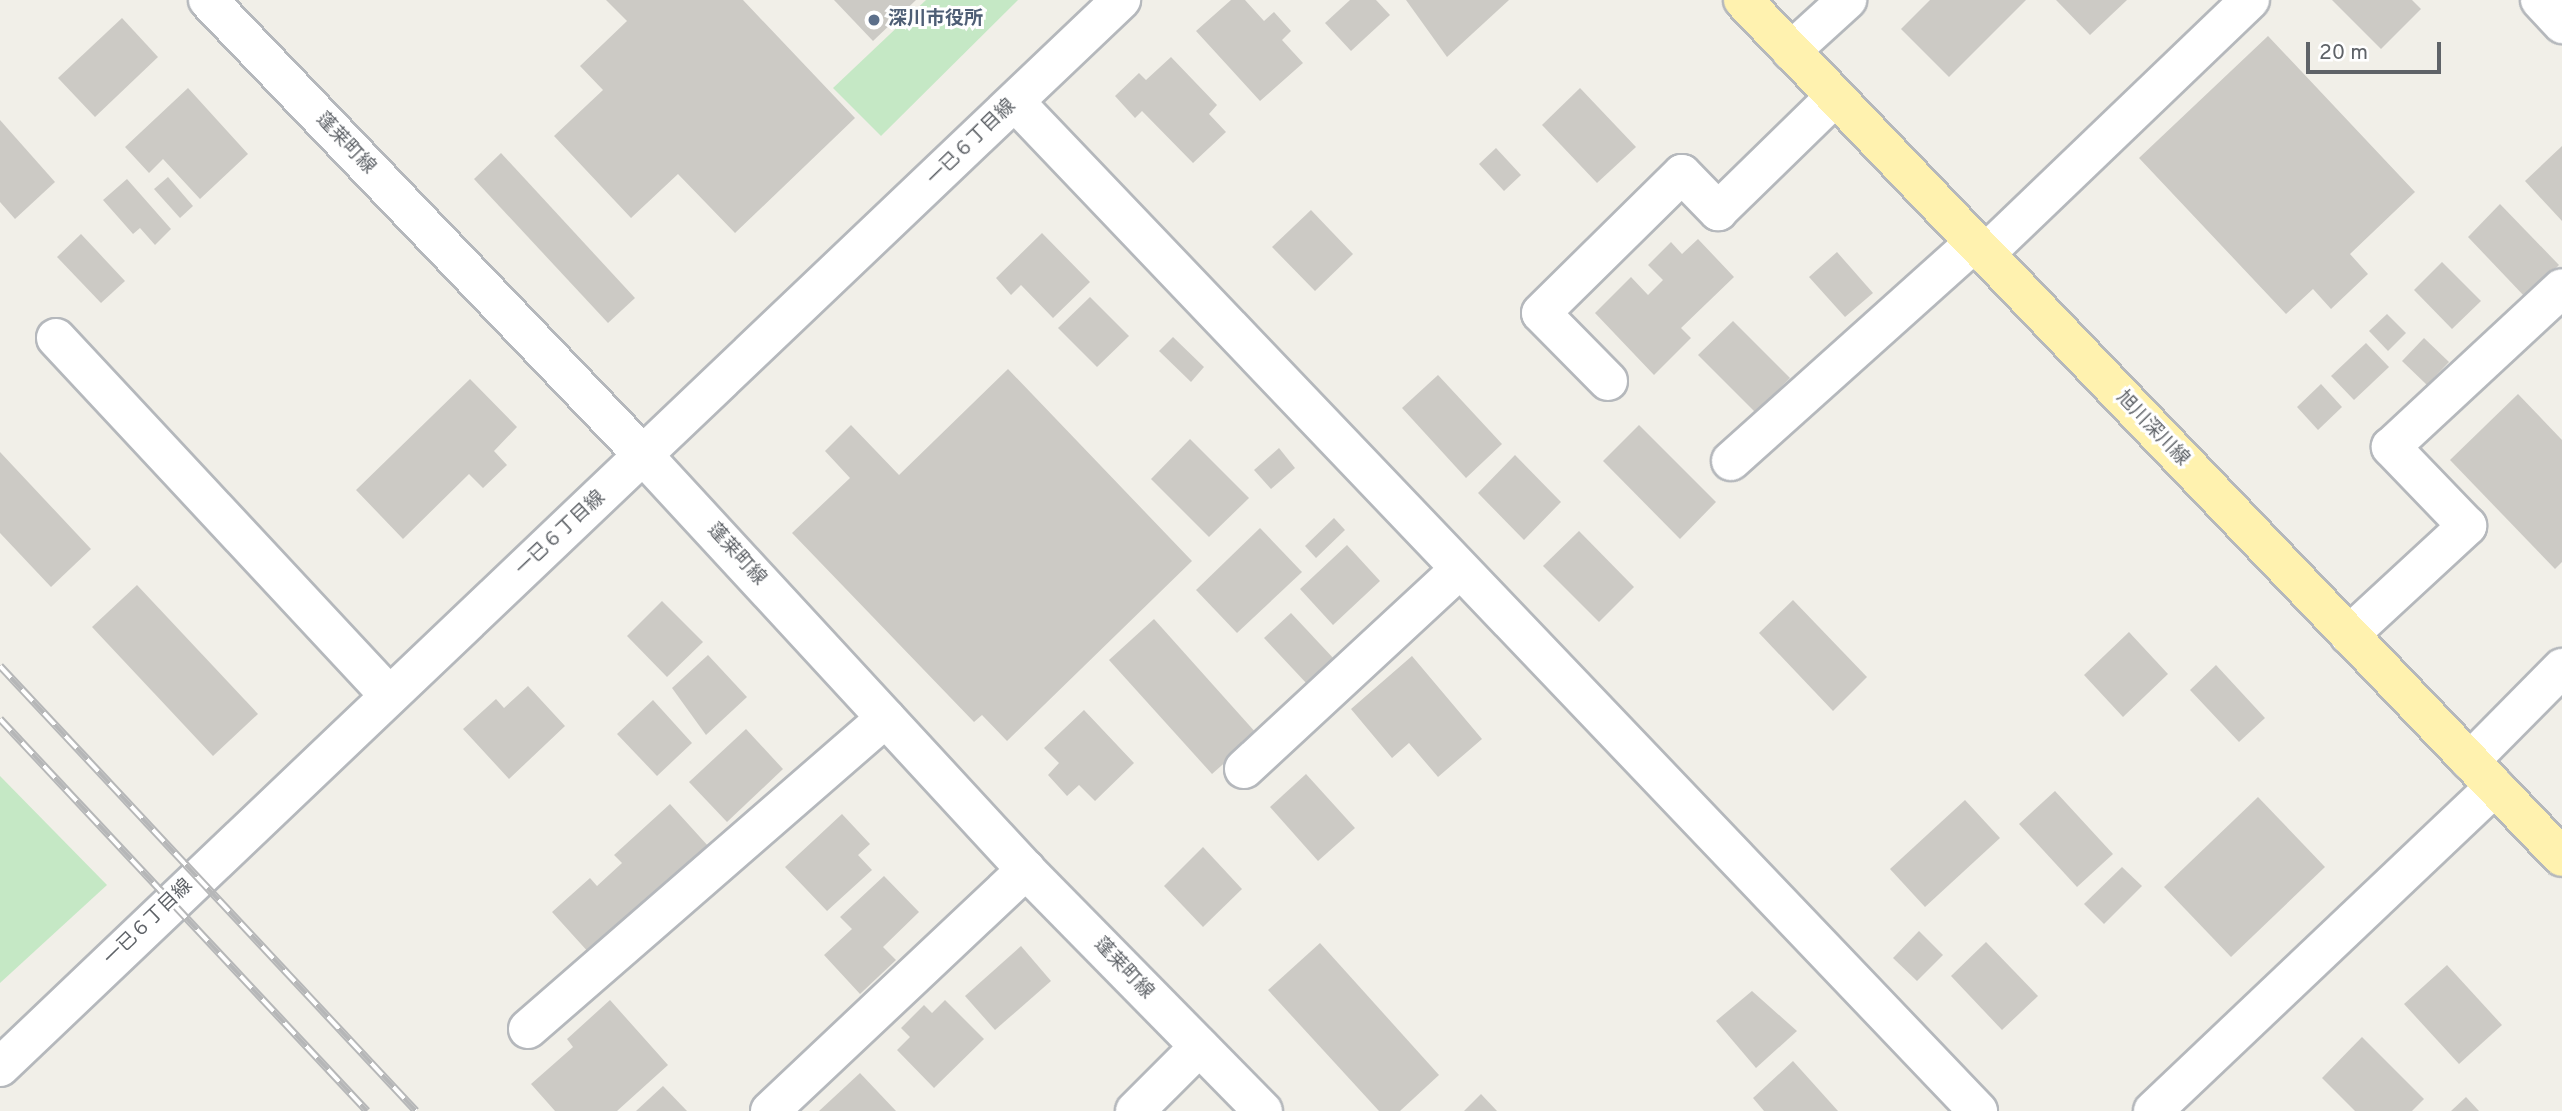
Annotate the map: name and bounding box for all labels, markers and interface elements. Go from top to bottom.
place label: 深川市役所 [888,9,983,31]
marker: 深川市役所 [866,12,882,28]
scale bar [2310,28,2445,72]
text: 20 m [2319,40,2368,67]
street label: 一已６丁目線 [923,95,1021,191]
street label: 蓬莱町線 [310,109,380,179]
street label: 旭川深川線 [2111,387,2193,471]
street label: 一已６丁目線 [512,487,610,581]
street label: 蓬莱町線 [702,519,770,591]
street label: 一已６丁目線 [100,875,198,971]
street label: 蓬莱町線 [1088,934,1158,1004]

